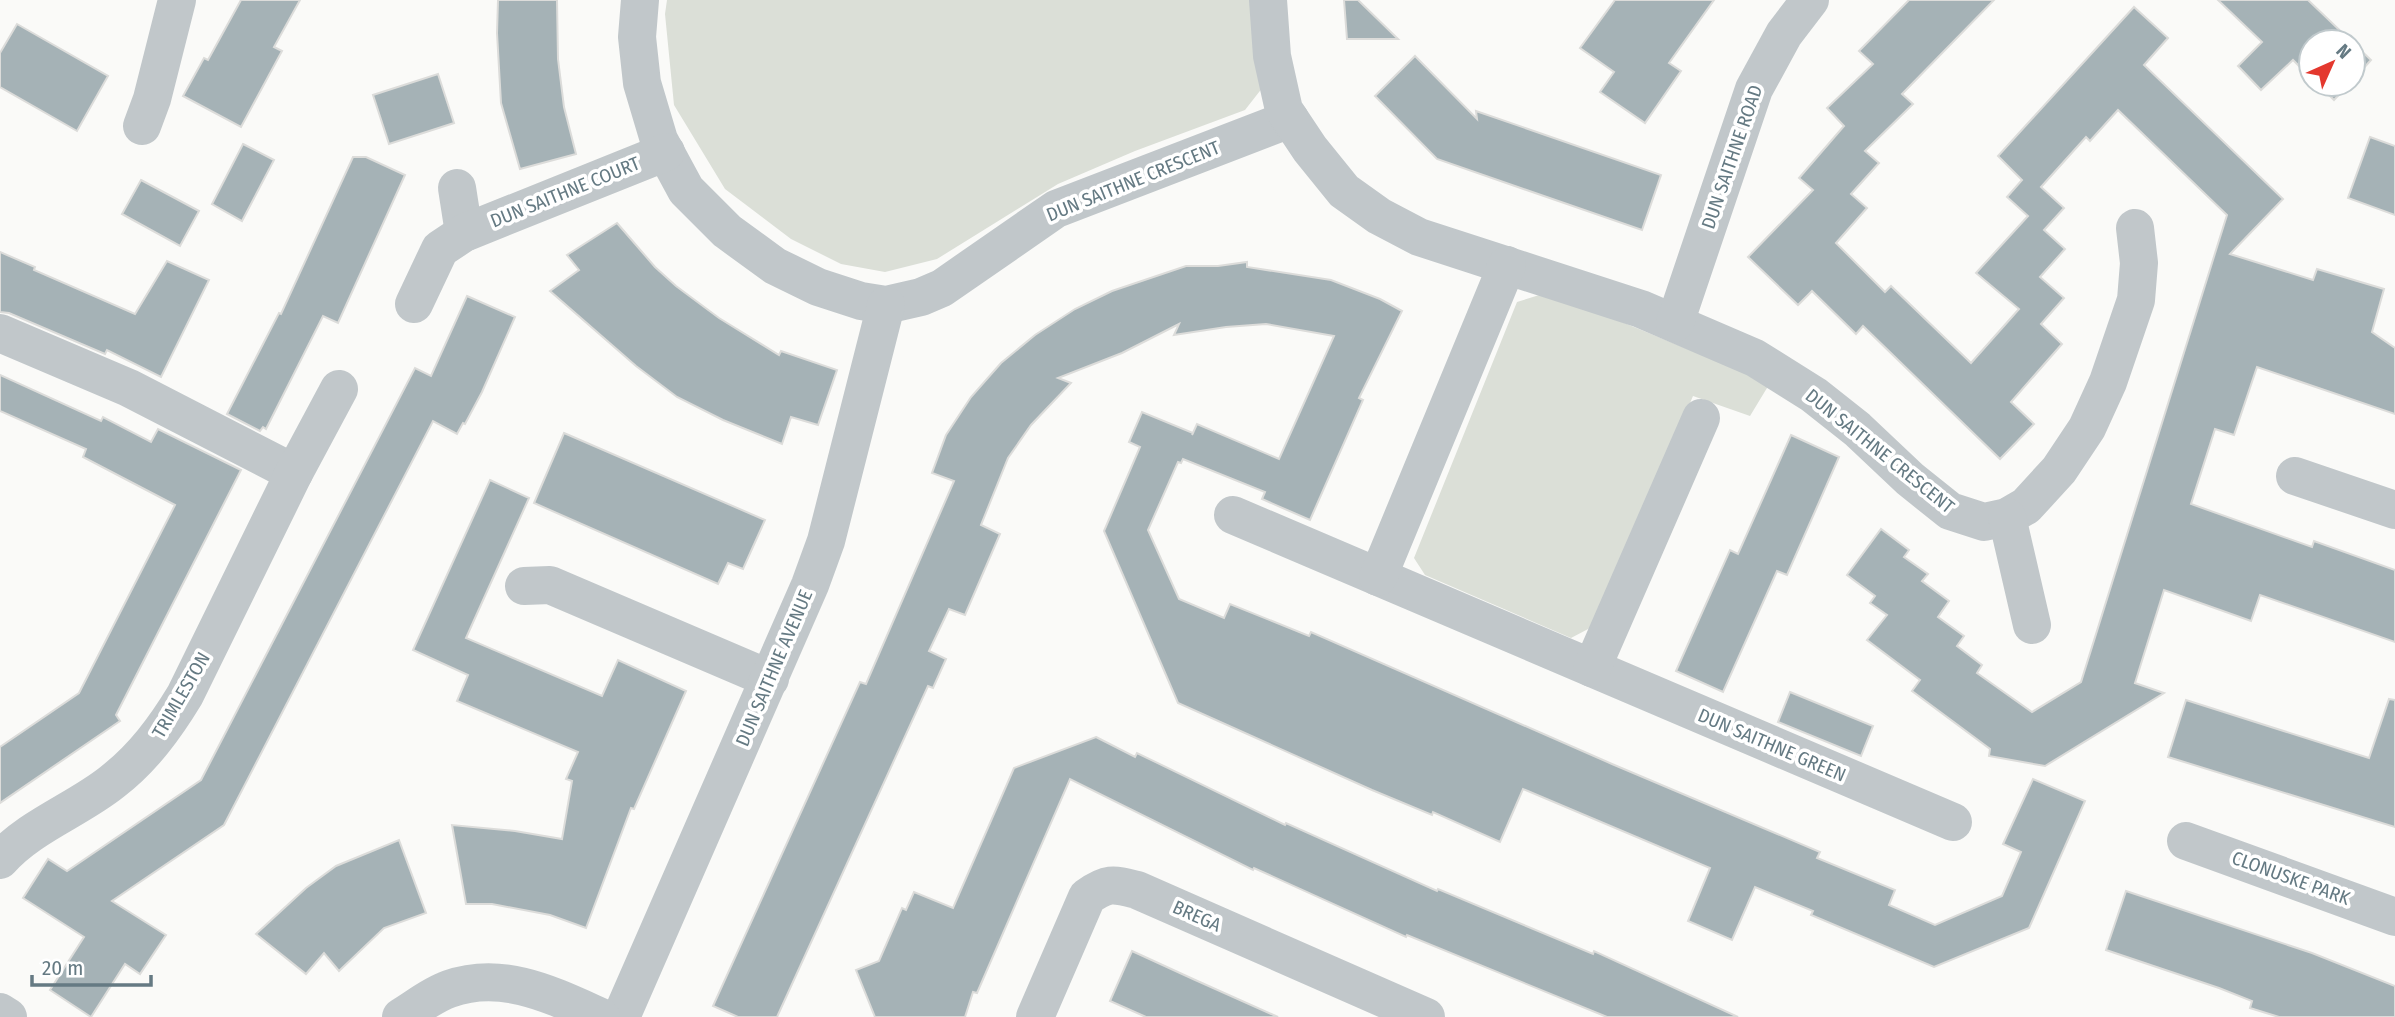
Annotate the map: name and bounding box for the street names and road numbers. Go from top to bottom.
street label: DUN SAITHNE ROAD [1697,82,1767,232]
street label: DUN SAITHNE CRESCENT [1043,136,1223,226]
street label: DUN SAITHNE COURT [487,152,643,232]
street label: DUN SAITHNE CRESCENT [1801,384,1959,518]
street label: DUN SAITHNE AVENUE [731,586,817,750]
street label: TRIMLESTON [147,648,215,742]
street label: DUN SAITHNE GREEN [1695,703,1849,787]
street label: CLONUSKE PARK [2229,846,2354,910]
street label: BREGA [1169,895,1225,937]

